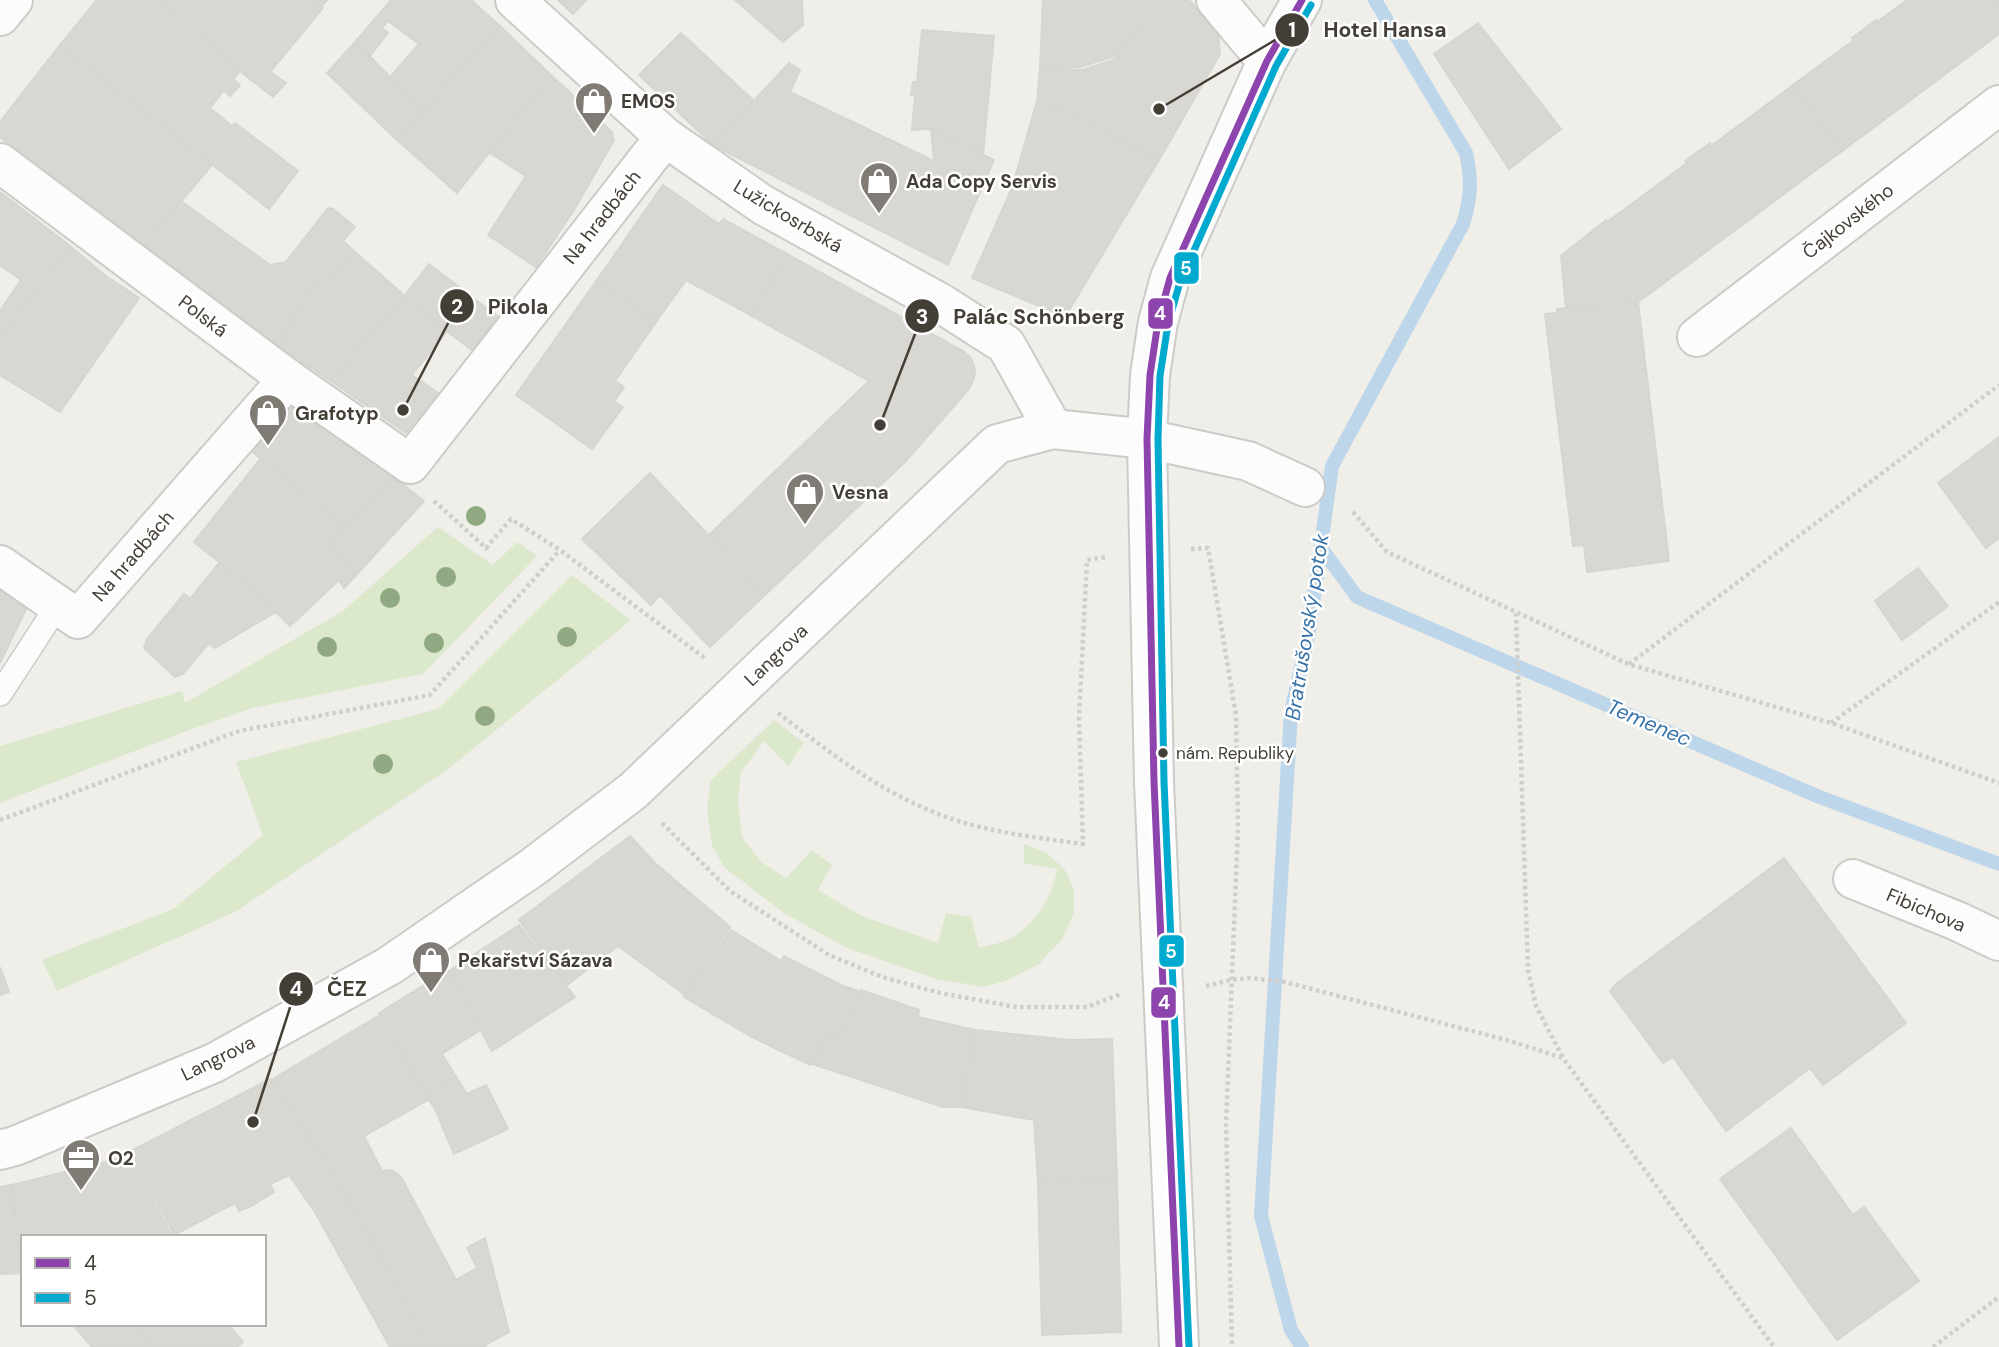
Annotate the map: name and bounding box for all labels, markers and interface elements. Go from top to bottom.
callout: Hotel Hansa [1274,9,1460,51]
text: 1 [1288,16,1296,44]
text: Hotel Hansa [1323,16,1447,44]
shop icon: EMOS [573,80,615,135]
place label: EMOS [621,89,675,114]
shop icon: Ada Copy Servis [858,160,900,215]
street label: Na hradbách [557,165,647,269]
place label: Ada Copy Servis [906,169,1057,194]
street label: Lužickosrbská [729,174,847,258]
street label: Čajkovského [1797,178,1899,264]
line badge: 5 [1173,251,1200,285]
text: 5 [1180,256,1192,281]
callout: Pikola [439,285,563,327]
street label: Polská [173,289,233,343]
text: 2 [451,293,463,321]
text: Pikola [488,293,548,321]
callout: Palác Schönberg [905,295,1139,337]
line badge: 4 [1147,297,1174,330]
text: 4 [1154,301,1166,326]
text: 3 [916,303,928,331]
text: Palác Schönberg [953,303,1125,331]
shop icon: Grafotyp [247,392,289,447]
place label: Grafotyp [295,401,379,426]
shop icon: Vesna [784,471,826,526]
place label: Vesna [832,480,889,505]
street label: Na hradbách [87,505,179,607]
water label: Bratrušovský potok [1278,531,1336,722]
street label: Langrova [739,618,813,692]
water label: Temenec [1603,693,1695,753]
place label: nám. Republiky [1176,742,1295,764]
marker: nám. Republiky [1156,746,1170,760]
street label: Fibichova [1883,882,1969,938]
line badge: 5 [1158,934,1185,968]
shop icon: Pekařství Sázava [410,939,452,994]
text: 5 [1165,939,1177,964]
place label: Pekařství Sázava [458,948,613,973]
callout: ČEZ [278,968,381,1010]
text: 4 [289,975,303,1003]
text: ČEZ [327,975,367,1003]
line badge: 4 [1150,986,1177,1019]
text: 4 [1158,990,1170,1015]
street label: Langrova [177,1029,259,1087]
office icon: O2 [60,1137,102,1192]
place label: O2 [108,1146,134,1171]
legend [21,1235,266,1326]
text: 4 [84,1249,97,1277]
text: 5 [84,1284,97,1312]

